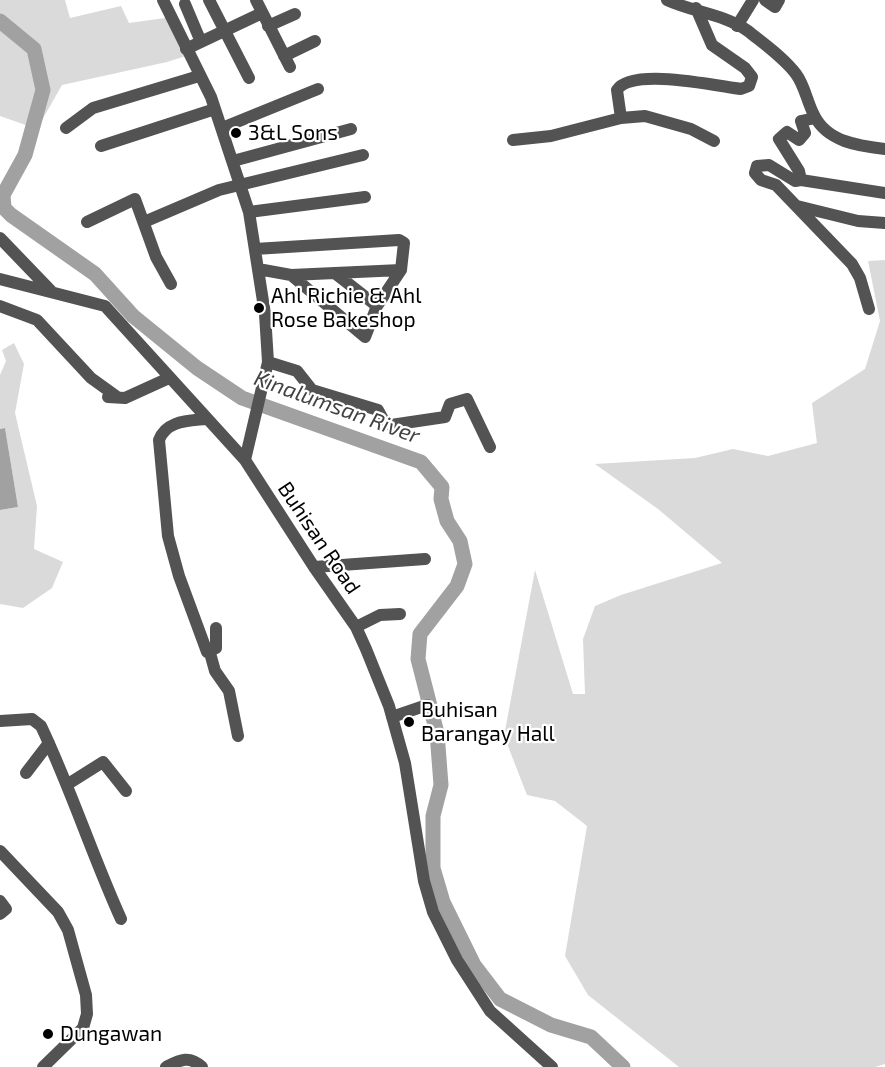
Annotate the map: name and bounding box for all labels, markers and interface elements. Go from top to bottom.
place label: 3&L Sons [248,120,338,146]
marker: 3&L Sons [229,126,243,140]
place label: Ahl Richie & Ahl Rose Bakeshop [271,283,421,333]
marker: Ahl Richie & Ahl Rose Bakeshop [252,301,266,315]
water label: Kinalumsan River [250,365,424,449]
street label: Buhisan Road [272,477,366,599]
place label: Buhisan Barangay Hall [421,697,555,747]
marker: Buhisan Barangay Hall [402,715,416,729]
place label: Dungawan [60,1021,162,1047]
marker: Dungawan [41,1027,55,1041]

